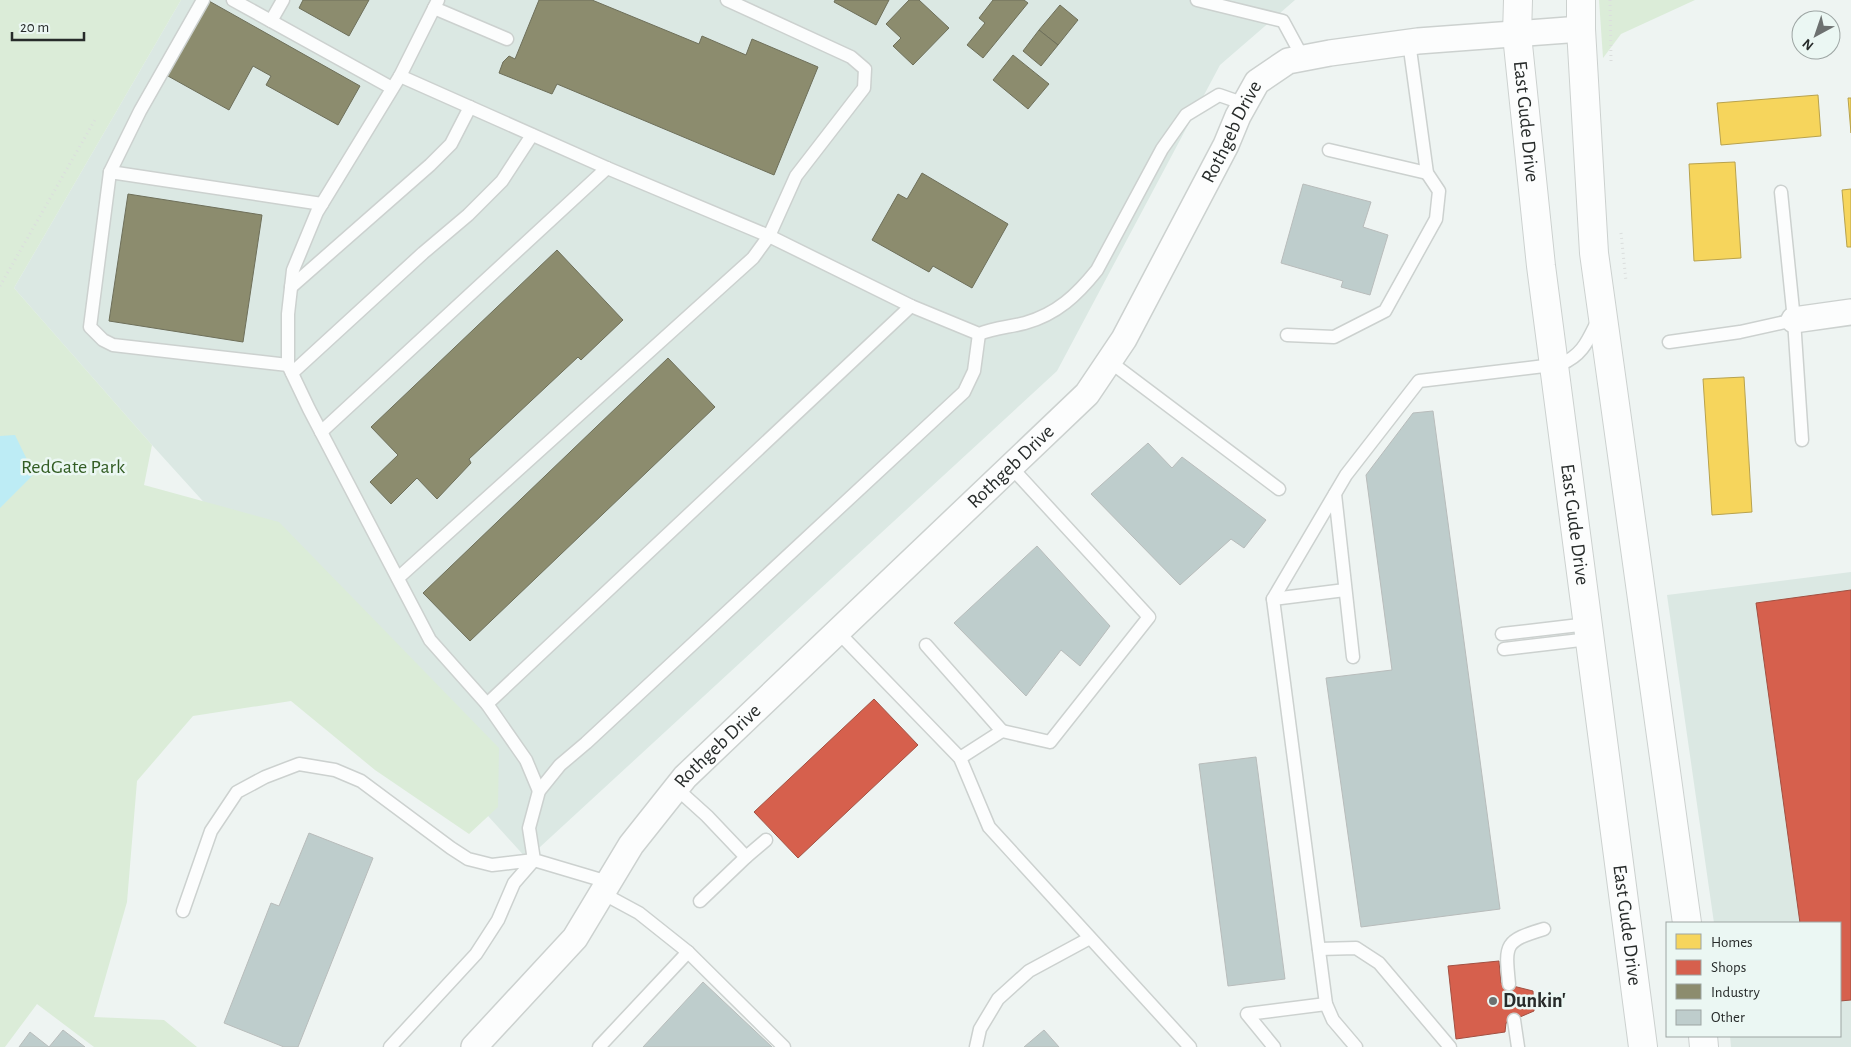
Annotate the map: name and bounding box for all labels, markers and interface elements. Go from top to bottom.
scale bar [12,10,85,42]
north arrow [1791,10,1841,60]
text: 20 m [20,20,49,35]
text: N [1800,36,1817,53]
street label: East Gude Drive [1510,60,1542,183]
street label: Rothgeb Drive [1198,77,1266,186]
street label: Rothgeb Drive [964,421,1058,512]
park label: RedGate Park [21,457,125,477]
street label: East Gude Drive [1557,463,1593,586]
street label: Rothgeb Drive [671,700,765,792]
street label: East Gude Drive [1609,863,1645,987]
legend [1666,922,1841,1037]
text: Homes [1711,935,1753,950]
text: Shops [1711,960,1746,975]
text: Industry [1711,985,1760,1000]
place label: Dunkin' [1503,991,1566,1011]
marker: Dunkin' [1487,995,1499,1007]
text: Other [1711,1010,1745,1025]

